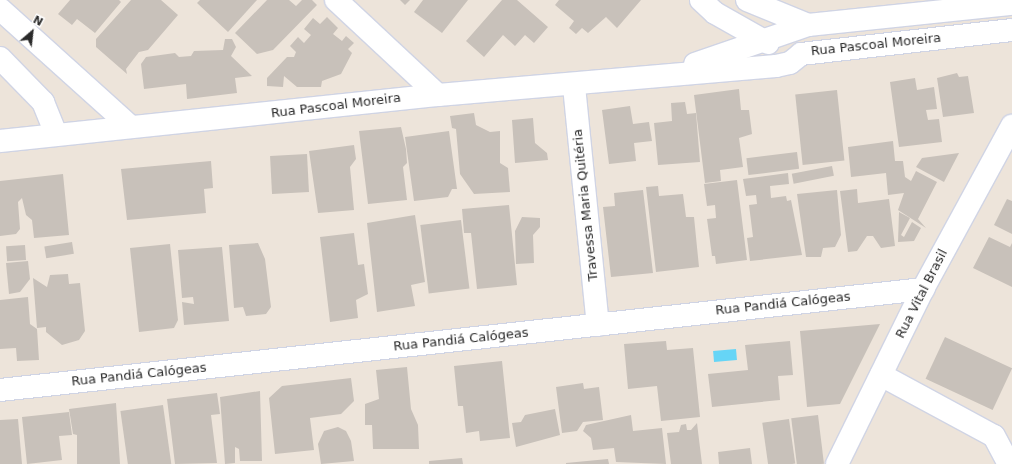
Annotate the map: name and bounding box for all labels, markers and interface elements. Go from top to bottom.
north arrow [12,12,52,52]
text: N [31,13,45,29]
street label: Rua Pascoal Moreira [810,30,942,60]
street label: Rua Pascoal Moreira [270,90,402,122]
street label: Travessa Maria Quitéria [570,128,602,282]
street label: Rua Vital Brasil [893,247,951,341]
street label: Rua Pandiá Calógeas [715,289,851,319]
street label: Rua Pandiá Calógeas [393,325,529,355]
street label: Rua Pandiá Calógeas [71,360,207,390]

